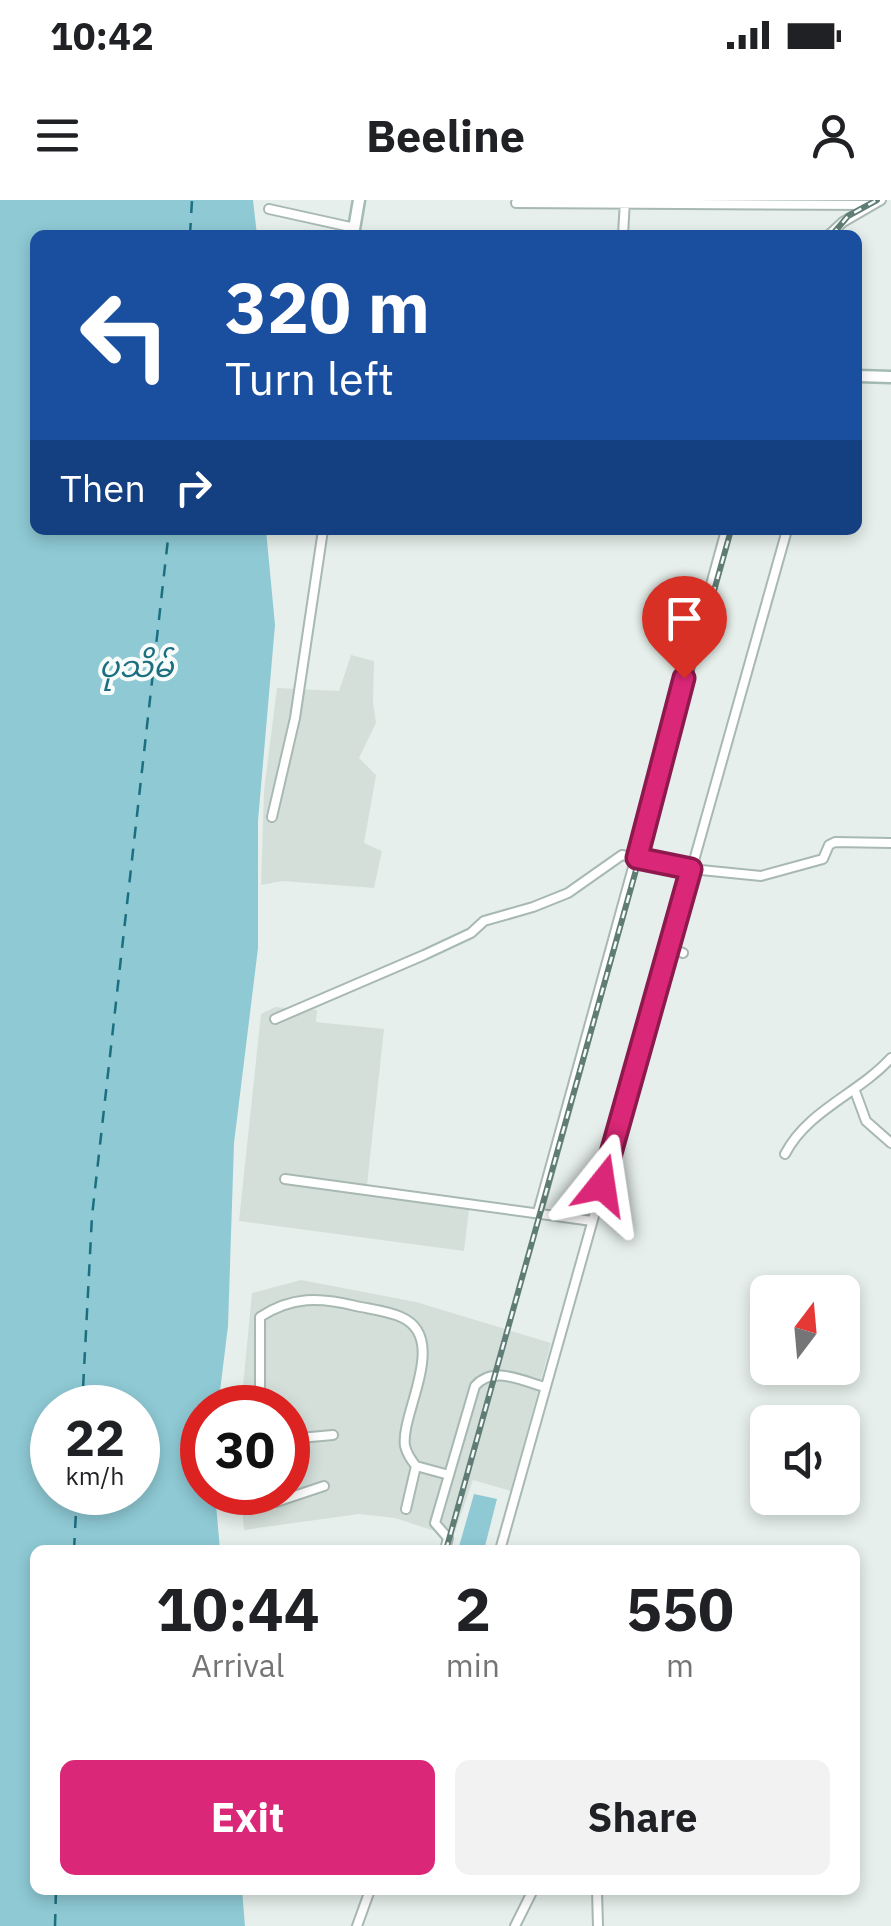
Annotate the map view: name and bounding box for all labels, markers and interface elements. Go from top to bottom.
text: 10:42 [50,11,154,60]
text: Beeline [366,106,525,164]
icon: menu [30,108,85,163]
icon: person [806,108,861,163]
text: 320 m [225,261,430,352]
icon: left [60,270,190,400]
text: Turn left [225,349,394,407]
icon: right [166,460,221,515]
text: Then [60,463,146,512]
pin [642,576,727,679]
icon: arrive [657,591,712,646]
water label: ပုသိမ် [99,646,175,692]
position arrow [550,1133,654,1237]
north arrow [750,1275,860,1385]
map controls [750,1275,860,1515]
speed limit sign: 30 [180,1385,310,1515]
text: 22 [65,1405,125,1470]
button: sound [750,1405,860,1515]
text: km/h [66,1459,124,1492]
text: 10:44 [156,1569,320,1648]
text: 2 [455,1569,491,1648]
text: 550 [626,1569,734,1648]
text: Arrival [191,1644,285,1686]
text: min [446,1644,500,1686]
text: m [666,1644,694,1686]
button: Exit [60,1760,435,1875]
button: Share [455,1760,830,1875]

